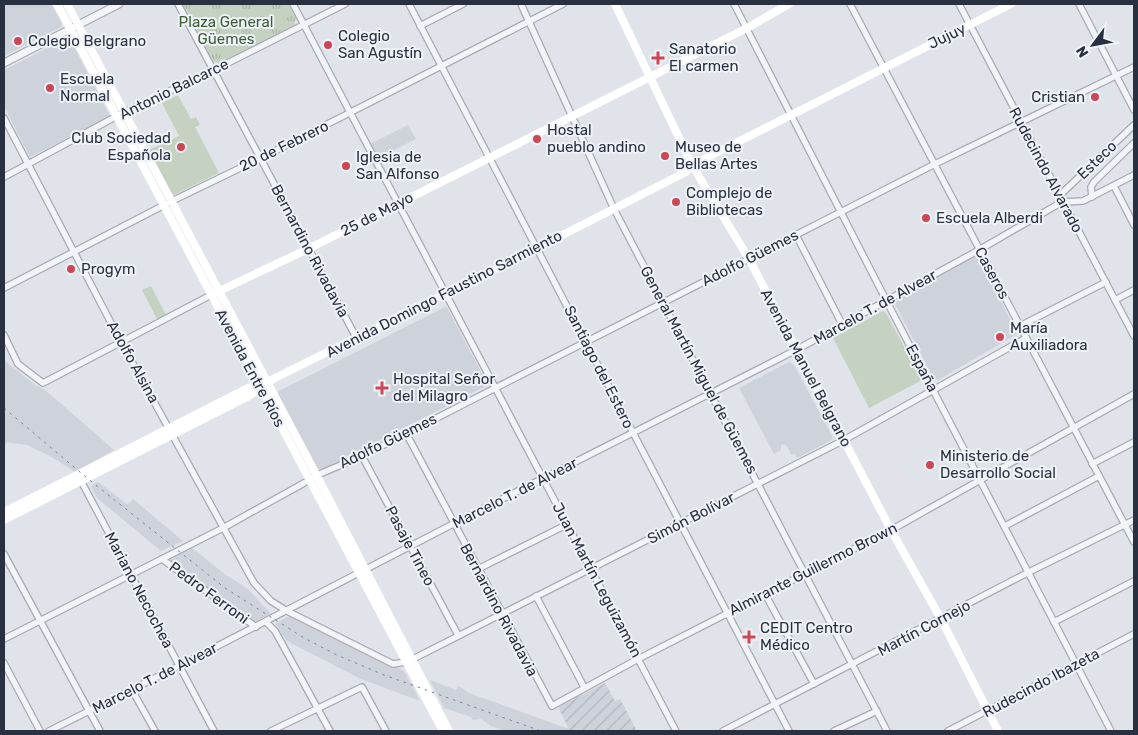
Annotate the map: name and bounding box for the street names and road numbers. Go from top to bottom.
street label: Jujuy [925,19,969,53]
street label: Antonio Balcarce [116,55,232,123]
street label: Rudecindo Alvarado [1005,104,1087,236]
street label: 20 de Febrero [236,117,332,175]
street label: Esteco [1074,137,1120,183]
street label: Bernardino Rivadavia [267,181,353,321]
street label: 25 de Mayo [338,188,416,240]
street label: Avenida Domingo Faustino Sarmiento [323,226,565,362]
street label: Adolfo Güemes [699,226,802,290]
street label: Caseros [971,244,1013,302]
street label: General Martín Miguel de Güemes [636,263,762,477]
street label: Marcelo T. de Alvear [810,266,940,348]
street label: Avenida Manuel Belgrano [757,286,855,450]
street label: Santiago del Estero [560,303,638,431]
street label: Avenida Entre Ríos [211,306,289,430]
street label: Adolfo Alsina [103,318,163,406]
street label: España [902,341,942,395]
street label: Adolfo Güemes [336,410,440,472]
street label: Marcelo T. de Alvear [449,454,581,532]
street label: Simón Bolívar [644,488,738,548]
street label: Juan Martín Leguizamón [548,499,646,661]
street label: Pasaje Tineo [381,503,439,589]
street label: Almirante Guillermo Brown [726,519,900,619]
street label: Mariano Necochea [101,529,177,651]
street label: Bernardino Rivadavia [456,540,542,680]
street label: Pedro Ferroni [166,558,252,628]
street label: Martín Cornejo [875,596,973,660]
street label: Marcelo T. de Alvear [89,639,221,717]
street label: Rudecindo Ibazeta [980,645,1102,721]

